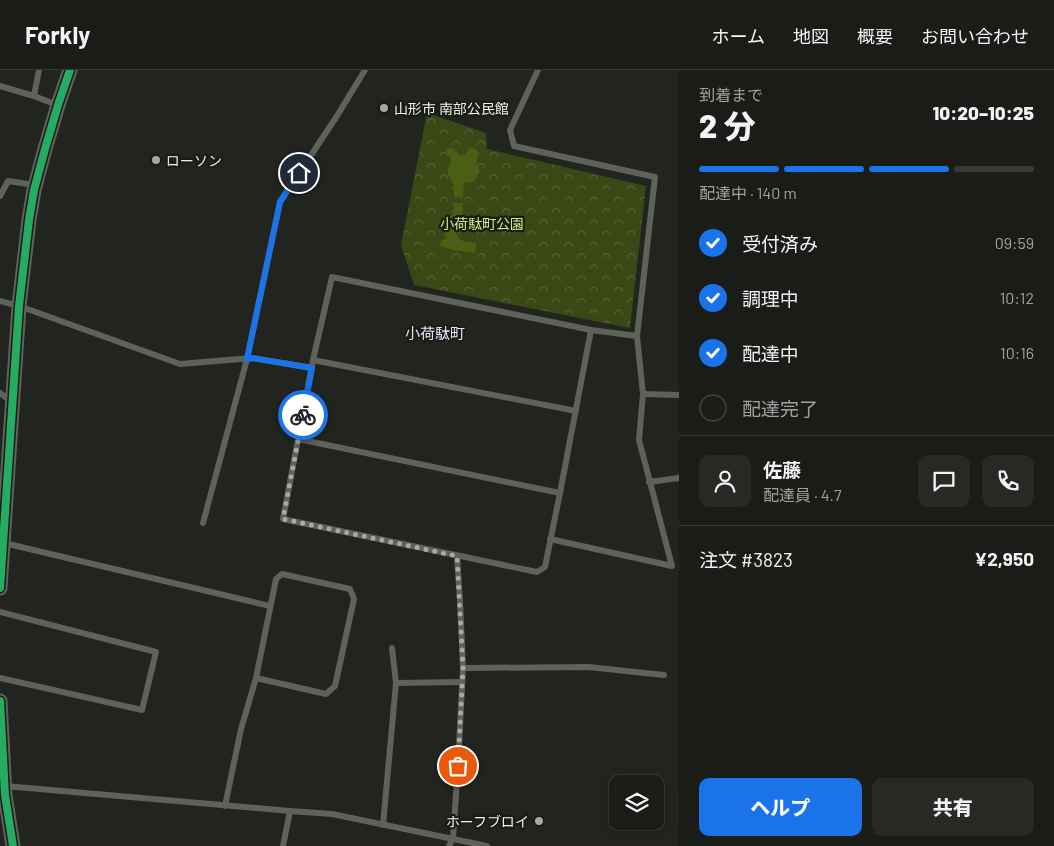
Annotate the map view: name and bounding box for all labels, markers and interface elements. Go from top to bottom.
text: Forkly [25,20,90,49]
text: ホーム [712,25,765,47]
text: 地図 [793,25,829,47]
text: 概要 [857,25,893,47]
text: お問い合わせ [921,25,1029,47]
text: 到着まで [699,85,763,104]
place label: 山形市 南部公民館 [394,100,509,117]
text: 10:20–10:25 [933,101,1034,124]
marker: 山形市 南部公民館 [378,102,390,114]
text: 2 分 [699,106,756,144]
place label: ローソン [166,152,222,169]
pin [278,152,320,194]
marker: ローソン [150,154,162,166]
icon: home [285,159,313,187]
text: 配達中 · 140 m [699,183,797,202]
park label: 小荷駄町公園 [440,215,524,232]
icon: check [699,229,727,257]
text: 受付済み [742,232,818,255]
text: 09:59 [995,233,1034,252]
icon: check [699,284,727,312]
text: 調理中 [742,287,799,310]
text: 10:12 [1000,288,1034,307]
district label: 小荷駄町 [405,324,465,342]
icon: check [699,339,727,367]
text: 配達中 [742,342,799,365]
text: 10:16 [1000,343,1034,362]
courier [278,390,328,440]
text: 配達完了 [742,397,818,420]
icon: bike [289,401,317,429]
button: person [699,455,751,507]
button: chat [918,455,970,507]
button: phone [982,455,1034,507]
text: 佐藤 [763,458,801,481]
text: 配達員 · 4.7 [763,485,842,504]
text: ¥2,950 [974,547,1034,570]
text: 注文 #3823 [699,548,793,571]
pin [437,745,479,787]
icon: bag [444,752,472,780]
map controls [609,775,664,830]
button: layers [609,775,664,830]
button: ヘルプ [699,778,862,836]
button: 共有 [872,778,1034,836]
place label: ホーフブロイ [446,813,529,830]
marker: ホーフブロイ [533,815,545,827]

